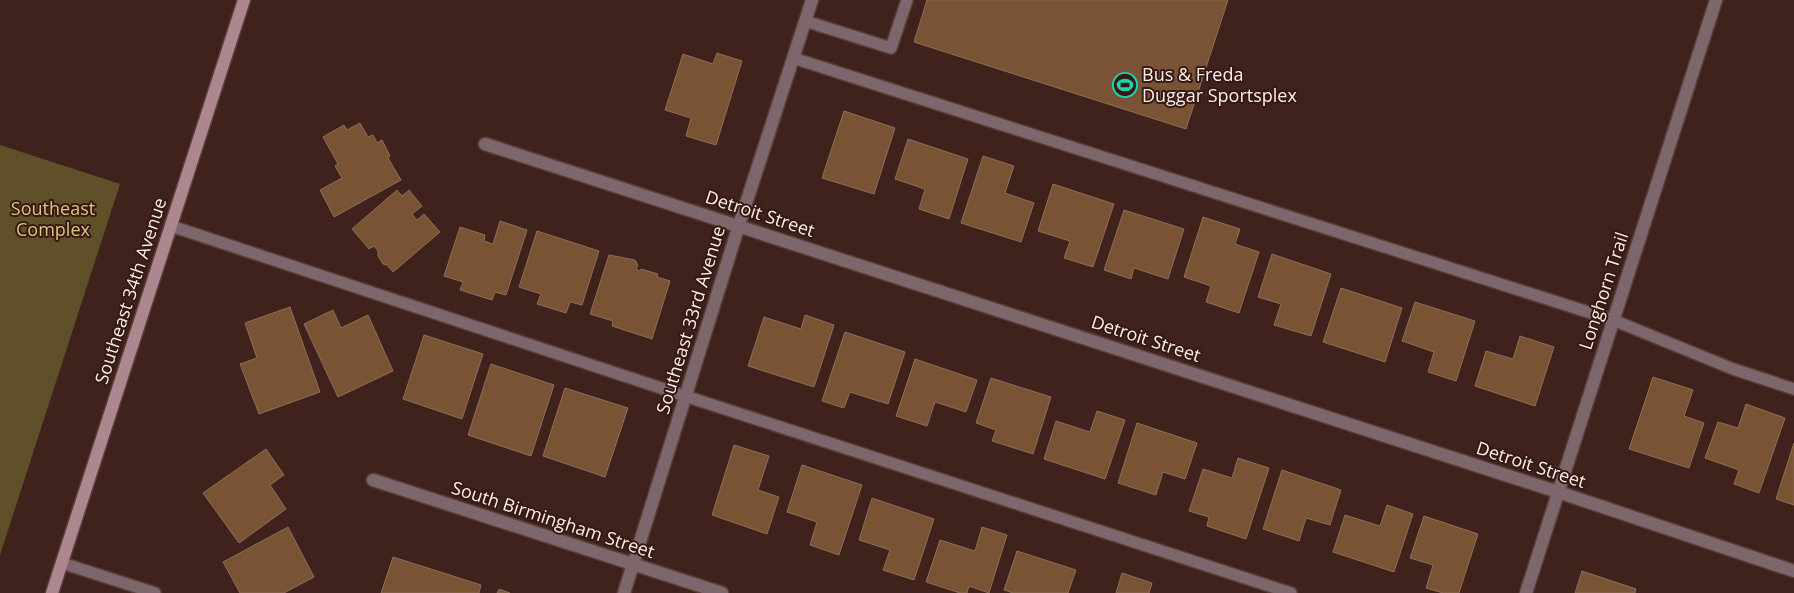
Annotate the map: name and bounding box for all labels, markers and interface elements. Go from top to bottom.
place label: Bus & Freda Duggar Sportsplex [1142,62,1297,107]
sports icon: Bus & Freda Duggar Sportsplex [1112,72,1138,98]
street label: Detroit Street [703,184,818,242]
street label: Southeast 34th Avenue [89,195,171,387]
park label: Southeast Complex [11,196,95,241]
street label: Southeast 33rd Avenue [650,223,730,417]
street label: Longhorn Trail [1573,229,1633,353]
street label: Detroit Street [1089,309,1204,367]
street label: Detroit Street [1474,435,1589,493]
street label: South Birmingham Street [449,475,658,563]

